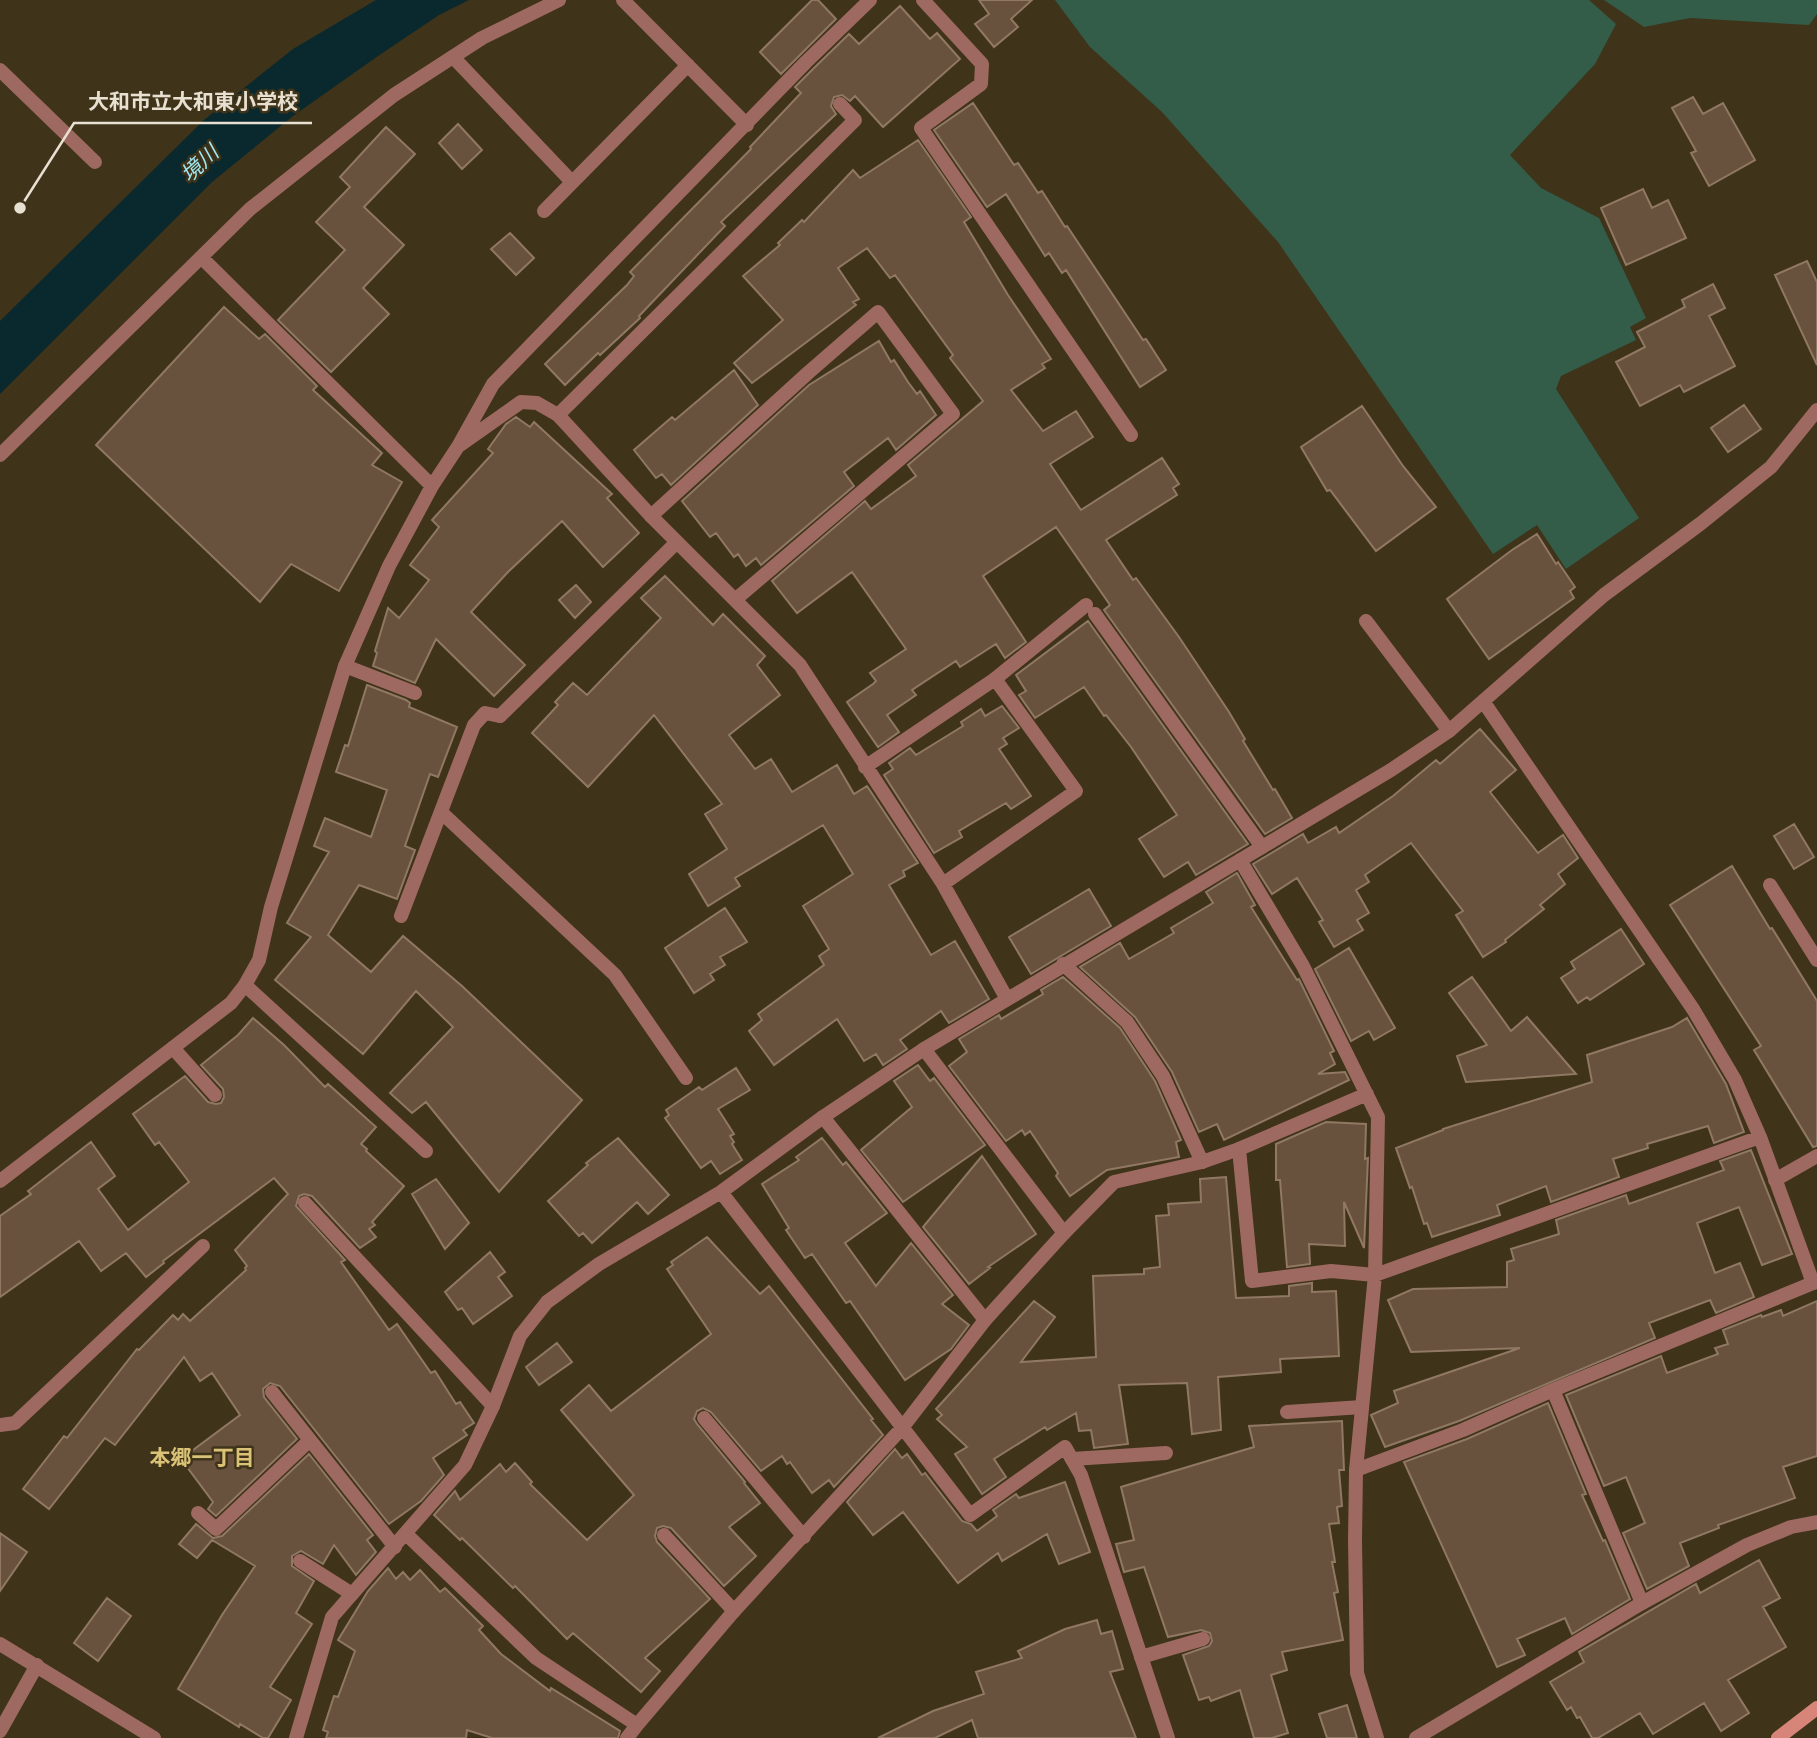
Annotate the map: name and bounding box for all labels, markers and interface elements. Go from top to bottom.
callout: 大和市立大和東小学校 [74,81,312,123]
text: 大和市立大和東小学校 [88,87,298,115]
water label: 境川 [174,137,225,188]
district label: 本郷一丁目 [150,1443,255,1471]

